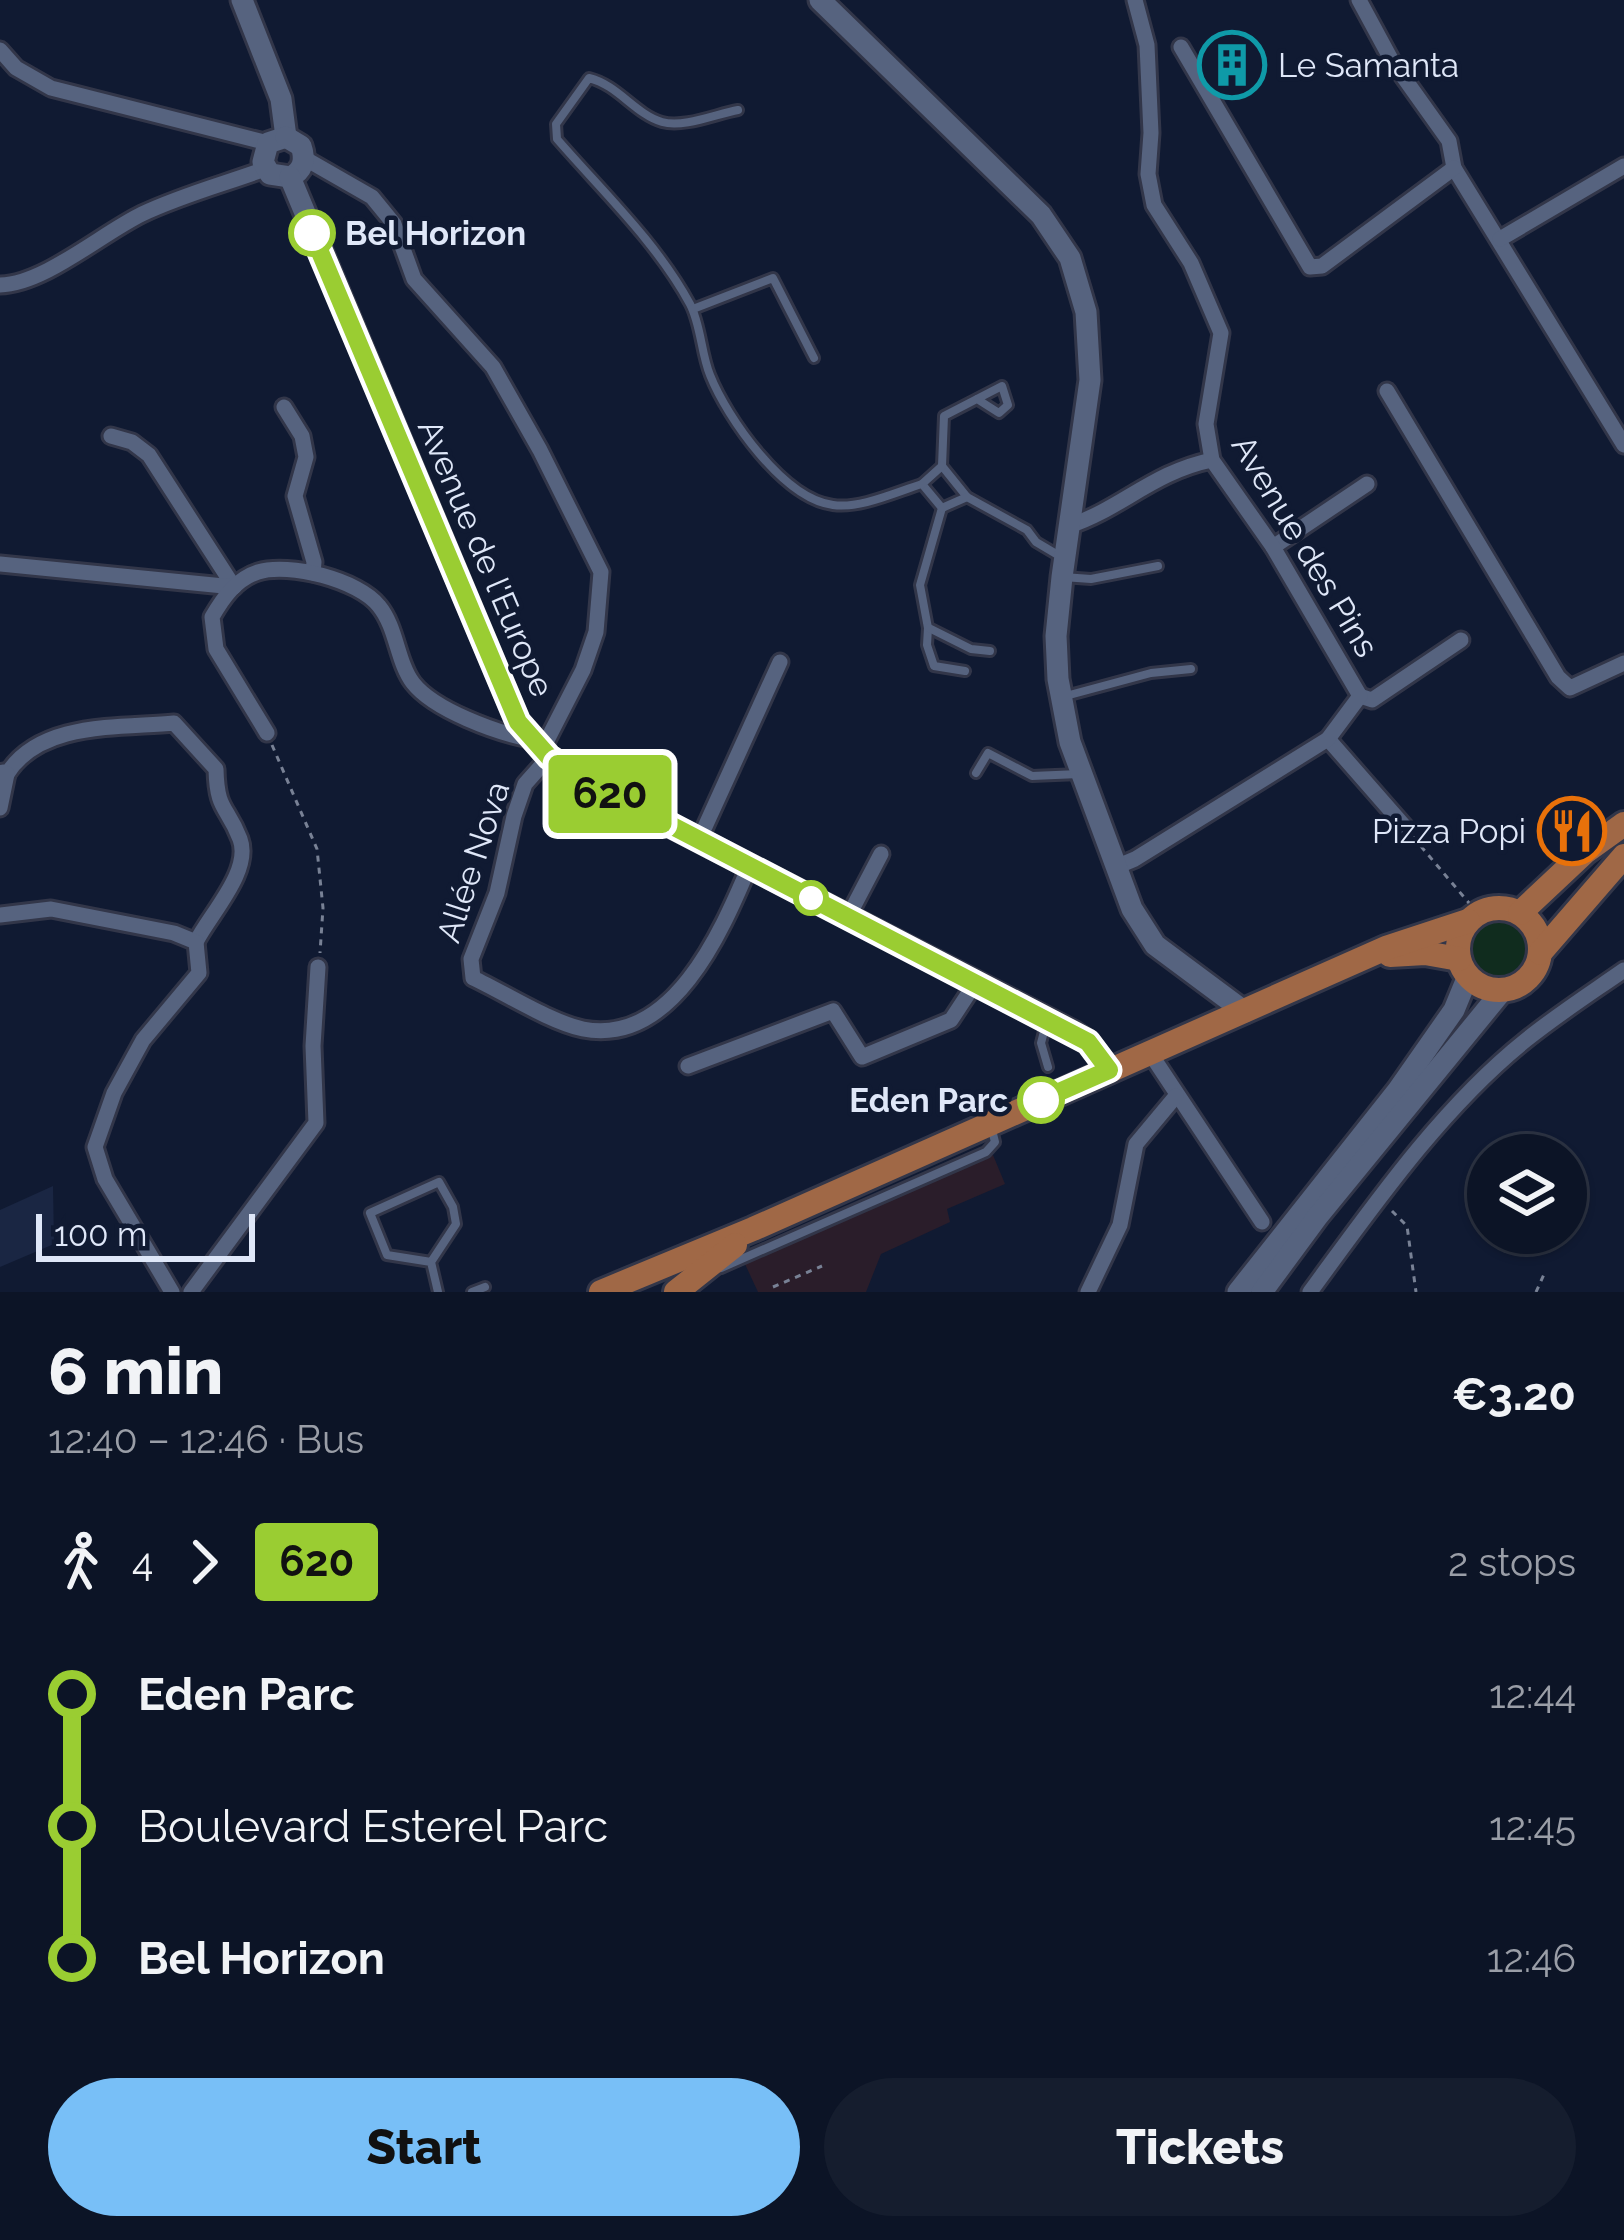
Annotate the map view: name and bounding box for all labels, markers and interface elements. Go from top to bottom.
building icon: Le Samanta [1197,30,1267,100]
place label: Le Samanta [1278,46,1459,85]
marker: Bel Horizon [290,211,334,255]
place label: Bel Horizon [345,214,526,253]
street label: Avenue de l'Europe [410,414,562,702]
street label: Avenue des Pins [1224,428,1386,664]
line badge: 620 [541,755,679,833]
text: 620 [573,769,647,818]
street label: Allée Nova [429,777,517,947]
restaurant icon: Pizza Popi [1537,796,1607,866]
place label: Pizza Popi [1372,812,1526,851]
unlabelled marker [795,882,827,914]
marker: Eden Parc [1019,1078,1063,1122]
place label: Eden Parc [849,1081,1008,1120]
map controls [1467,1134,1587,1254]
button: layers [1467,1134,1587,1254]
scale bar [36,1208,255,1261]
text: 100 m [54,1215,147,1254]
text: 6 min [48,1332,223,1409]
text: €3.20 [1452,1368,1576,1421]
text: 12:40 – 12:46 · Bus [48,1416,364,1462]
icon: walk [48,1529,114,1595]
icon: forward [171,1529,237,1595]
text: 620 [279,1537,354,1586]
text: 4 [132,1539,153,1585]
text: 2 stops [1448,1539,1576,1585]
text: Eden Parc [138,1668,355,1721]
text: 12:44 [1489,1671,1576,1717]
text: Boulevard Esterel Parc [138,1800,608,1853]
text: 12:45 [1489,1803,1576,1849]
text: Bel Horizon [138,1932,385,1985]
text: 12:46 [1487,1935,1576,1981]
button: Start [48,2078,800,2216]
button: Tickets [824,2078,1576,2216]

